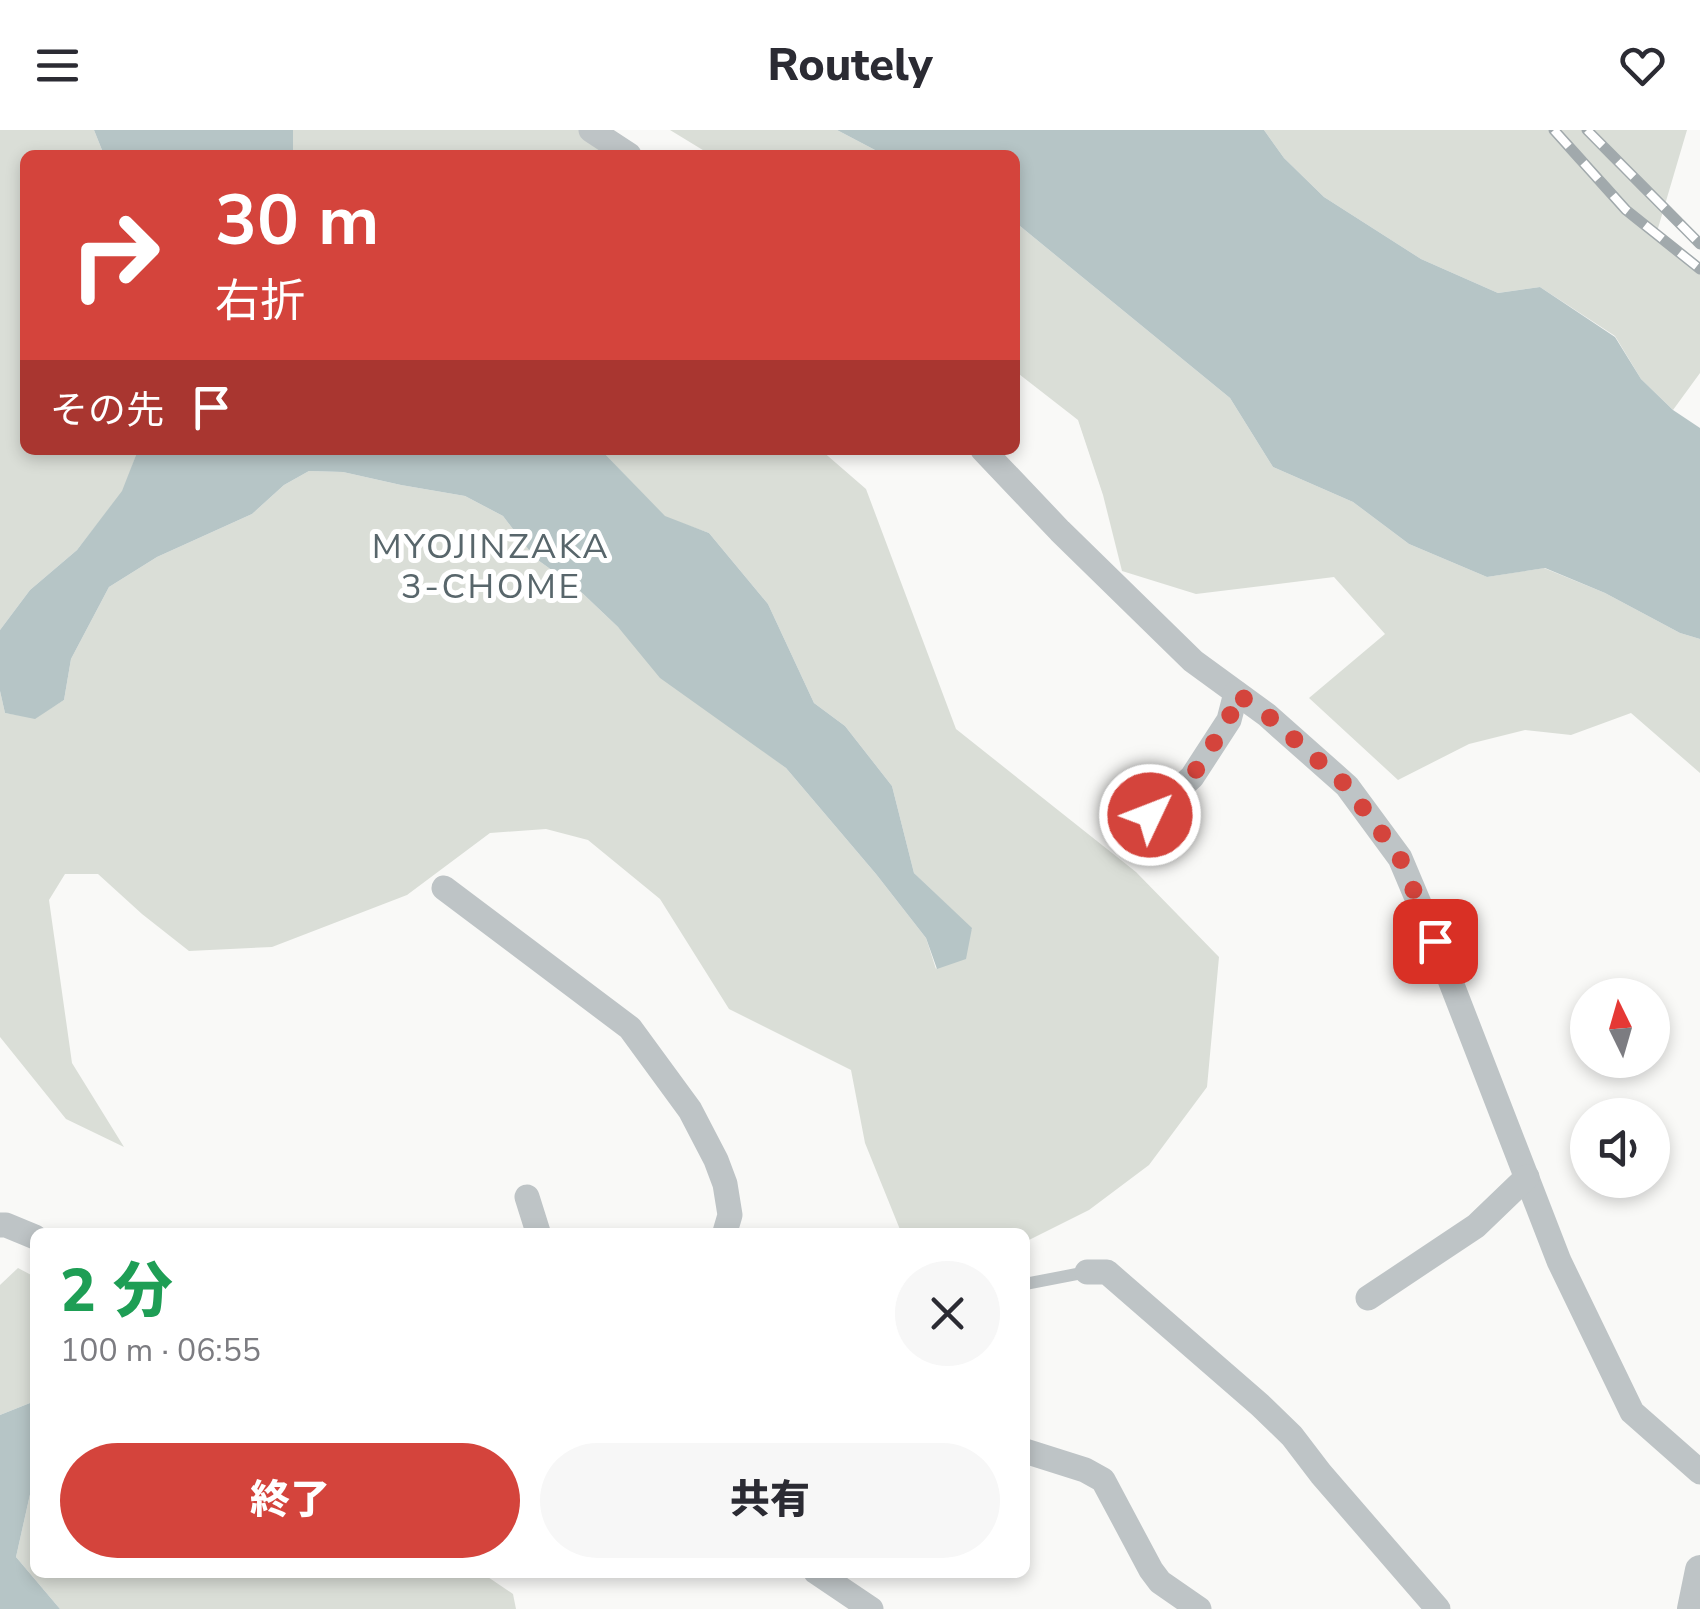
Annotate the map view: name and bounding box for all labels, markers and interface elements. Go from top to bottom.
text: Routely [768,35,932,96]
icon: menu [30,38,85,93]
icon: heart [1615,38,1670,93]
text: 30 m [215,173,379,269]
icon: right [50,190,180,320]
text: 右折 [215,271,305,332]
icon: arrive [184,380,239,435]
text: その先 [50,385,164,436]
district label: MYOJINZAKA 3-CHOME [372,523,610,610]
position arrow [1098,763,1202,867]
pin [1393,899,1478,984]
icon: arrive [1408,914,1463,969]
north arrow [1570,978,1670,1078]
map controls [1570,978,1670,1198]
button: sound [1570,1098,1670,1198]
text: 2 分 [60,1250,173,1332]
button: close [895,1261,1000,1366]
text: 100 m · 06:55 [60,1329,261,1372]
button: 終了 [60,1443,520,1558]
button: 共有 [540,1443,1000,1558]

